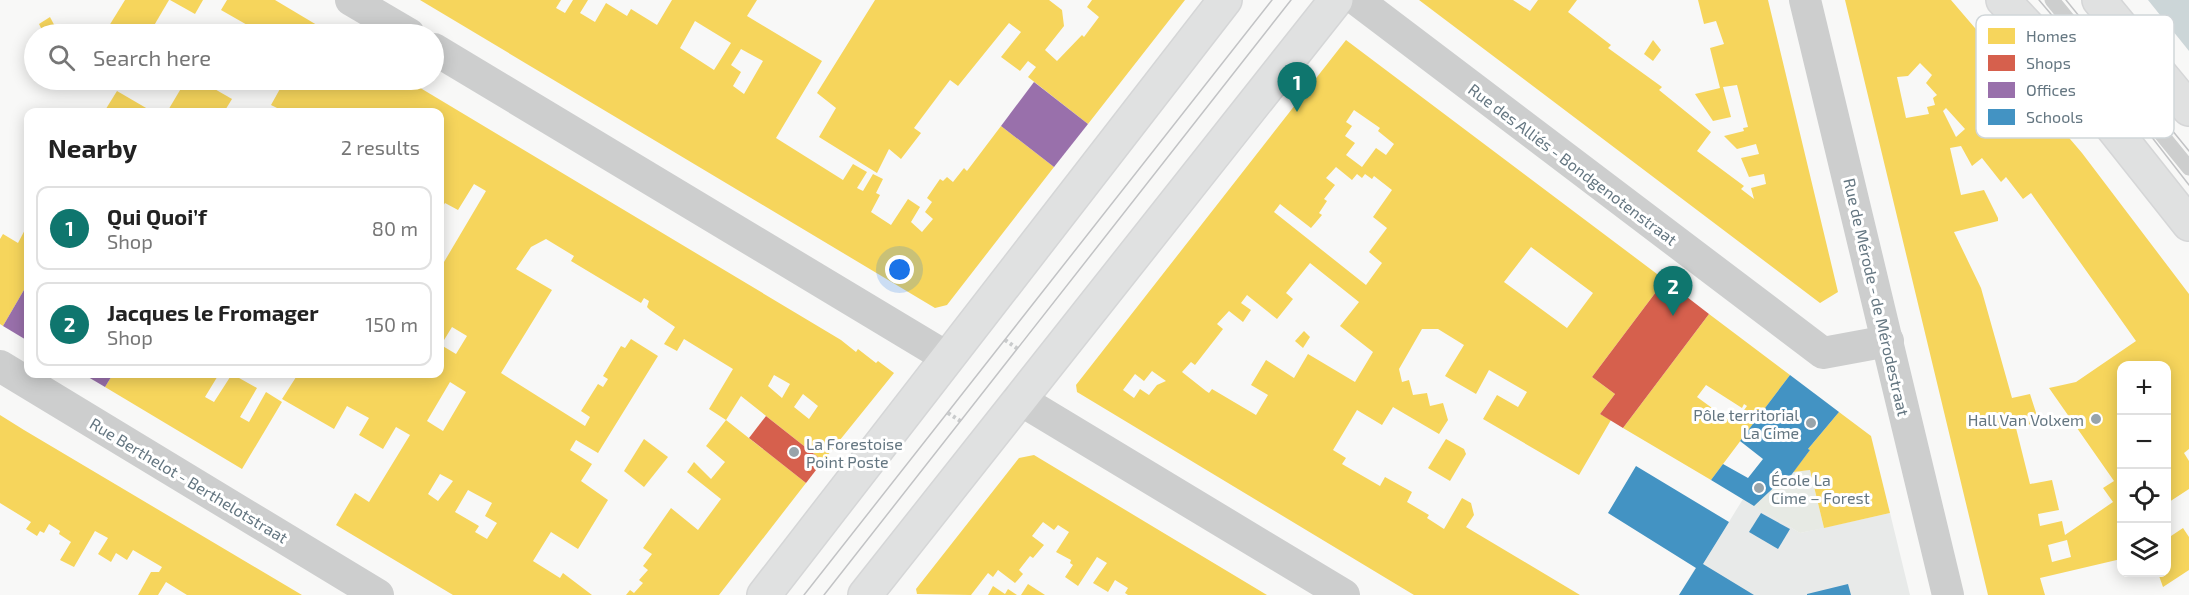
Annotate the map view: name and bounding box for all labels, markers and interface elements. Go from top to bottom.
legend [1976,15,2174,138]
search box [24,24,444,90]
text: Homes [2026,26,2077,45]
icon: search [45,41,78,74]
text: Search here [93,44,211,70]
text: Shops [2026,53,2071,72]
pin: 1 [1278,63,1316,112]
street label: Rue des Alliés - Bondgenotenstraat [1465,79,1681,249]
text: Offices [2026,80,2076,99]
text: Schools [2026,107,2083,126]
text: Nearby [48,132,137,163]
text: 2 results [341,135,420,159]
street label: Rue de Mérode - de Mérodestraat [1840,176,1914,418]
text: Qui Quoi’f [107,203,207,229]
text: 1 [65,216,74,240]
text: 80 m [372,216,418,240]
text: Shop [107,229,153,253]
your location [885,255,914,284]
pin: 2 [1654,266,1692,316]
text: Jacques le Fromager [107,299,319,325]
text: 2 [64,312,75,336]
text: 150 m [365,312,418,336]
text: Shop [107,325,153,349]
map controls [2117,361,2171,577]
button: + [2117,361,2171,415]
place label: Pôle territorial La Cime [1693,405,1799,442]
place label: Hall Van Volxem [1968,410,2084,429]
marker: Hall Van Volxem [2089,412,2103,426]
street label: Rue Berthelot - Berthelotstraat [87,413,291,547]
button: − [2117,415,2171,469]
marker: Pôle territorial La Cime [1804,416,1818,430]
place label: La Forestoise Point Poste [806,434,903,471]
marker: La Forestoise Point Poste [787,445,801,459]
button: locate [2117,469,2171,523]
place label: École La Cime – Forest [1771,470,1870,507]
marker: École La Cime – Forest [1752,481,1766,495]
button: layers [2117,523,2171,577]

